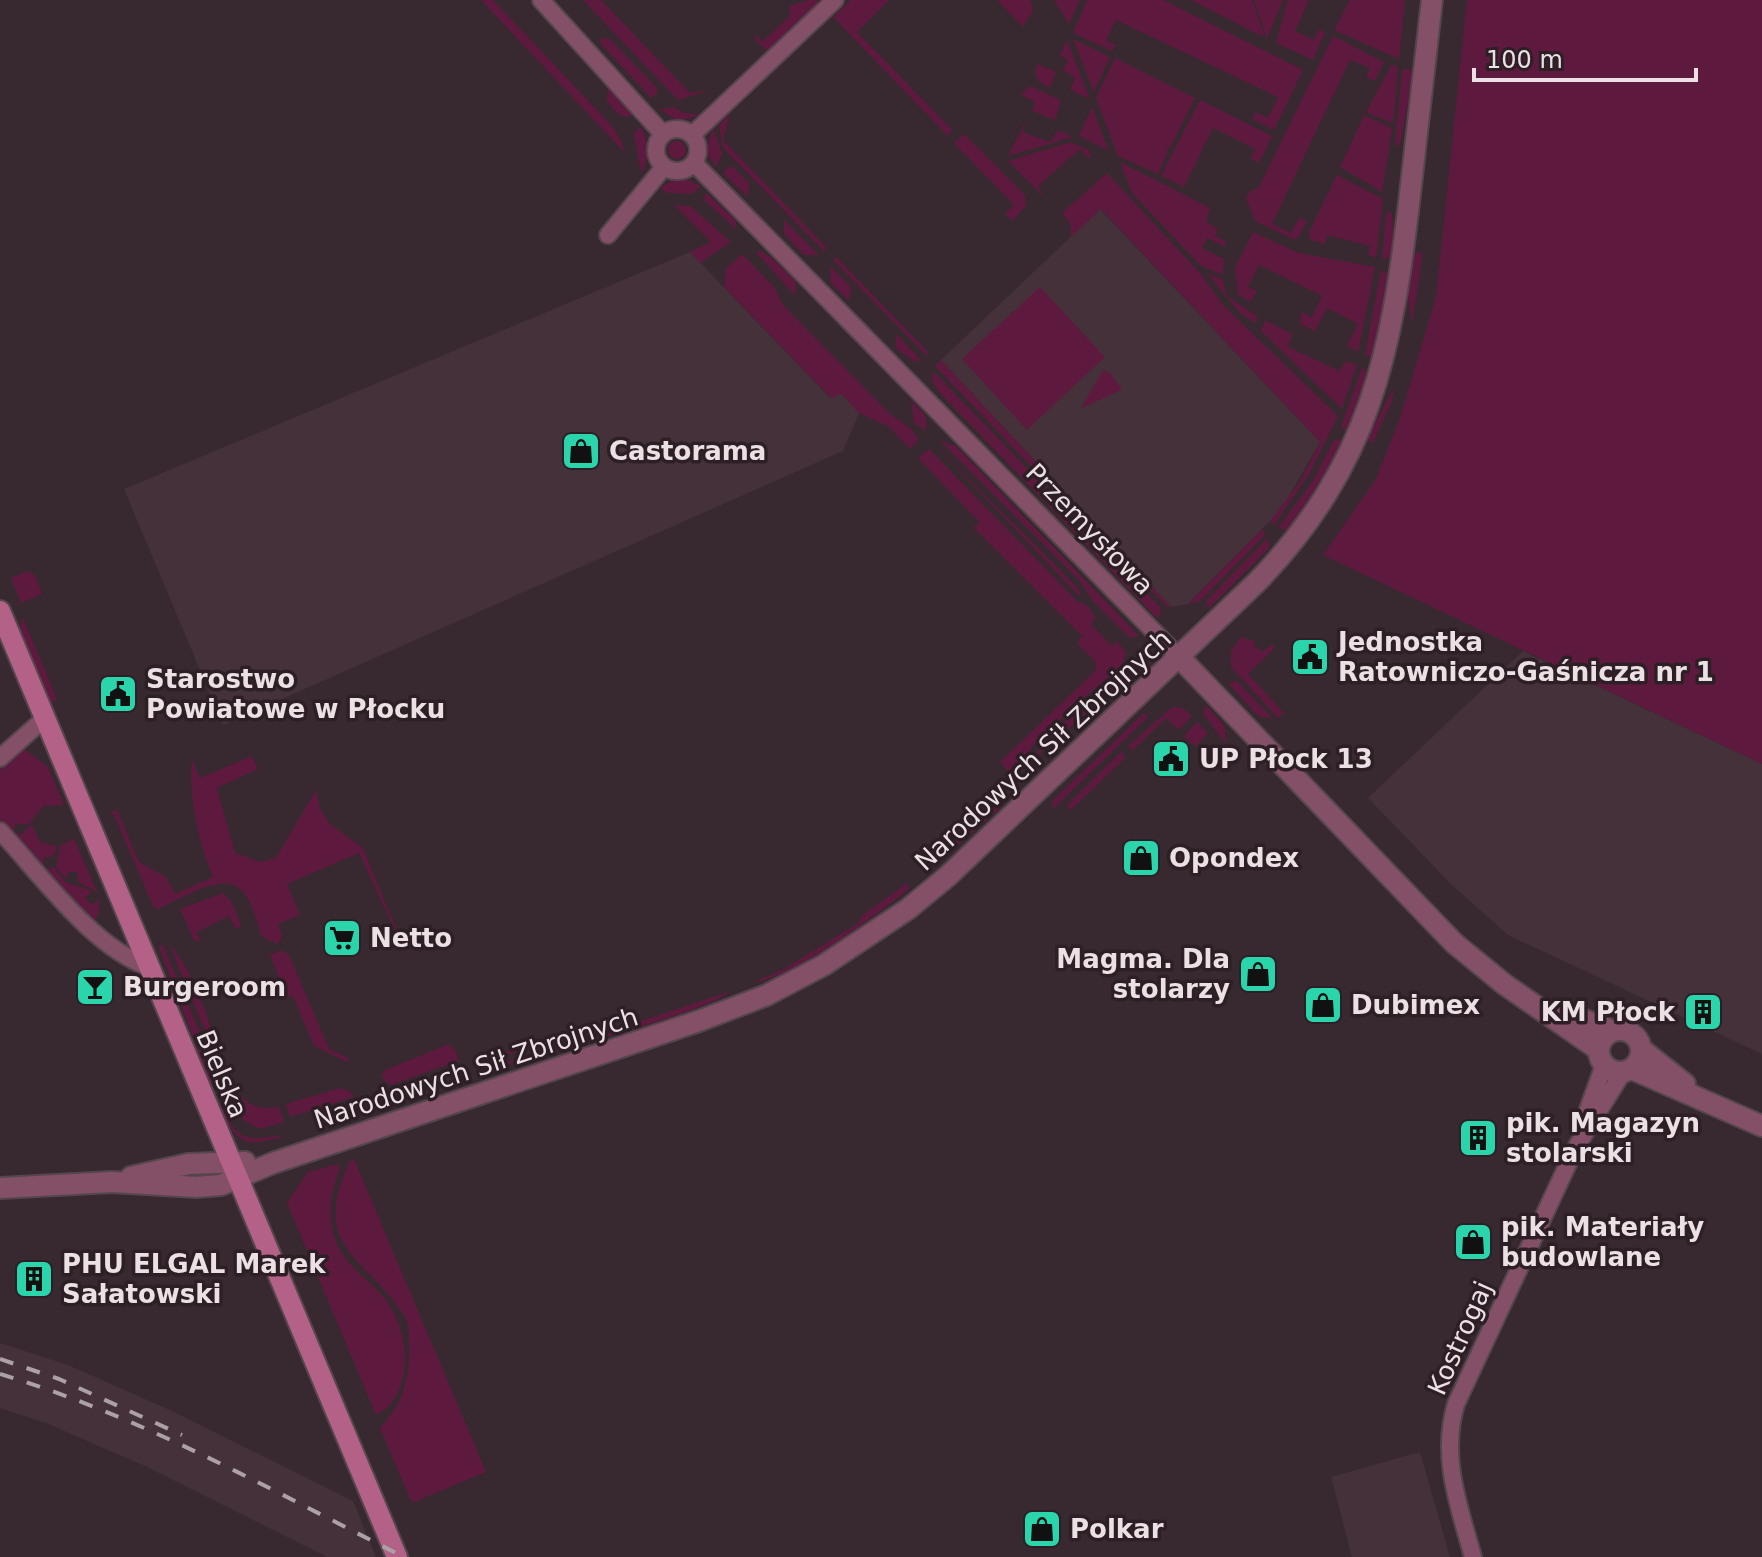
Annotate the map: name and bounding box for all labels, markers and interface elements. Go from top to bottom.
scale bar [1474,32,1696,82]
text: 100 m [1486,46,1563,74]
shop icon: Castorama [560,430,602,472]
place label: Castorama [609,436,766,466]
street label: Przemysłowa [1020,457,1160,601]
street label: Narodowych Sił Zbrojnych [909,623,1177,877]
place label: Jednostka Ratowniczo-Gaśnicza nr 1 [1336,627,1714,687]
public building icon: Jednostka Ratowniczo-Gaśnicza nr 1 [1289,636,1331,678]
place label: Starostwo Powiatowe w Płocku [146,664,445,724]
public building icon: Starostwo Powiatowe w Płocku [97,673,139,715]
public building icon: UP Płock 13 [1150,738,1192,780]
place label: UP Płock 13 [1199,744,1373,774]
shop icon: Opondex [1120,837,1162,879]
place label: Opondex [1169,843,1299,873]
supermarket icon: Netto [321,917,363,959]
place label: Netto [370,923,452,953]
place label: Magma. Dla stolarzy [1056,944,1230,1004]
shop icon: Magma. Dla stolarzy [1237,953,1279,995]
bar icon: Burgeroom [74,966,116,1008]
place label: Burgeroom [123,972,286,1002]
shop icon: Dubimex [1302,984,1344,1026]
place label: Dubimex [1351,990,1480,1020]
building icon: KM Płock [1682,991,1724,1033]
place label: KM Płock [1541,997,1676,1027]
street label: Narodowych Sił Zbrojnych [310,1001,642,1135]
street label: Bielska [190,1026,254,1122]
place label: pik. Magazyn stolarski [1506,1108,1700,1168]
building icon: pik. Magazyn stolarski [1457,1117,1499,1159]
place label: pik. Materiały budowlane [1501,1212,1704,1272]
shop icon: pik. Materiały budowlane [1452,1221,1494,1263]
place label: PHU ELGAL Marek Sałatowski [62,1249,326,1309]
building icon: PHU ELGAL Marek Sałatowski [13,1258,55,1300]
street label: Kostrogaj [1422,1277,1498,1399]
shop icon: Polkar [1021,1508,1063,1550]
place label: Polkar [1070,1514,1164,1544]

